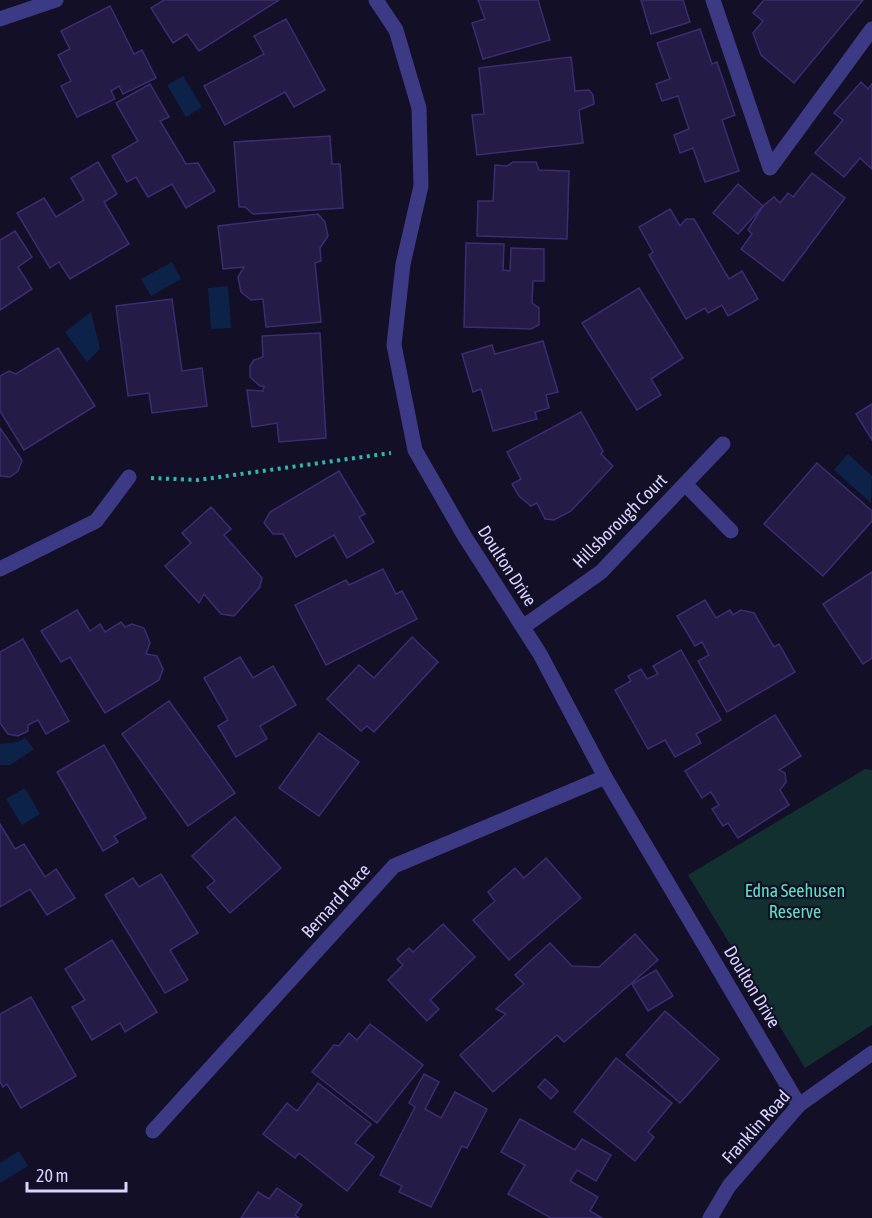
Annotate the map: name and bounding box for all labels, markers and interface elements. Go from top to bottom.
street label: Hillsborough Court [568,469,671,572]
street label: Doulton Drive [474,522,541,610]
street label: Bernard Place [297,859,374,942]
park label: Edna Seehusen Reserve [745,880,845,922]
street label: Doulton Drive [720,942,785,1031]
street label: Franklin Road [717,1086,794,1168]
scale bar [27,1155,126,1193]
text: 20 m [36,1165,68,1186]

